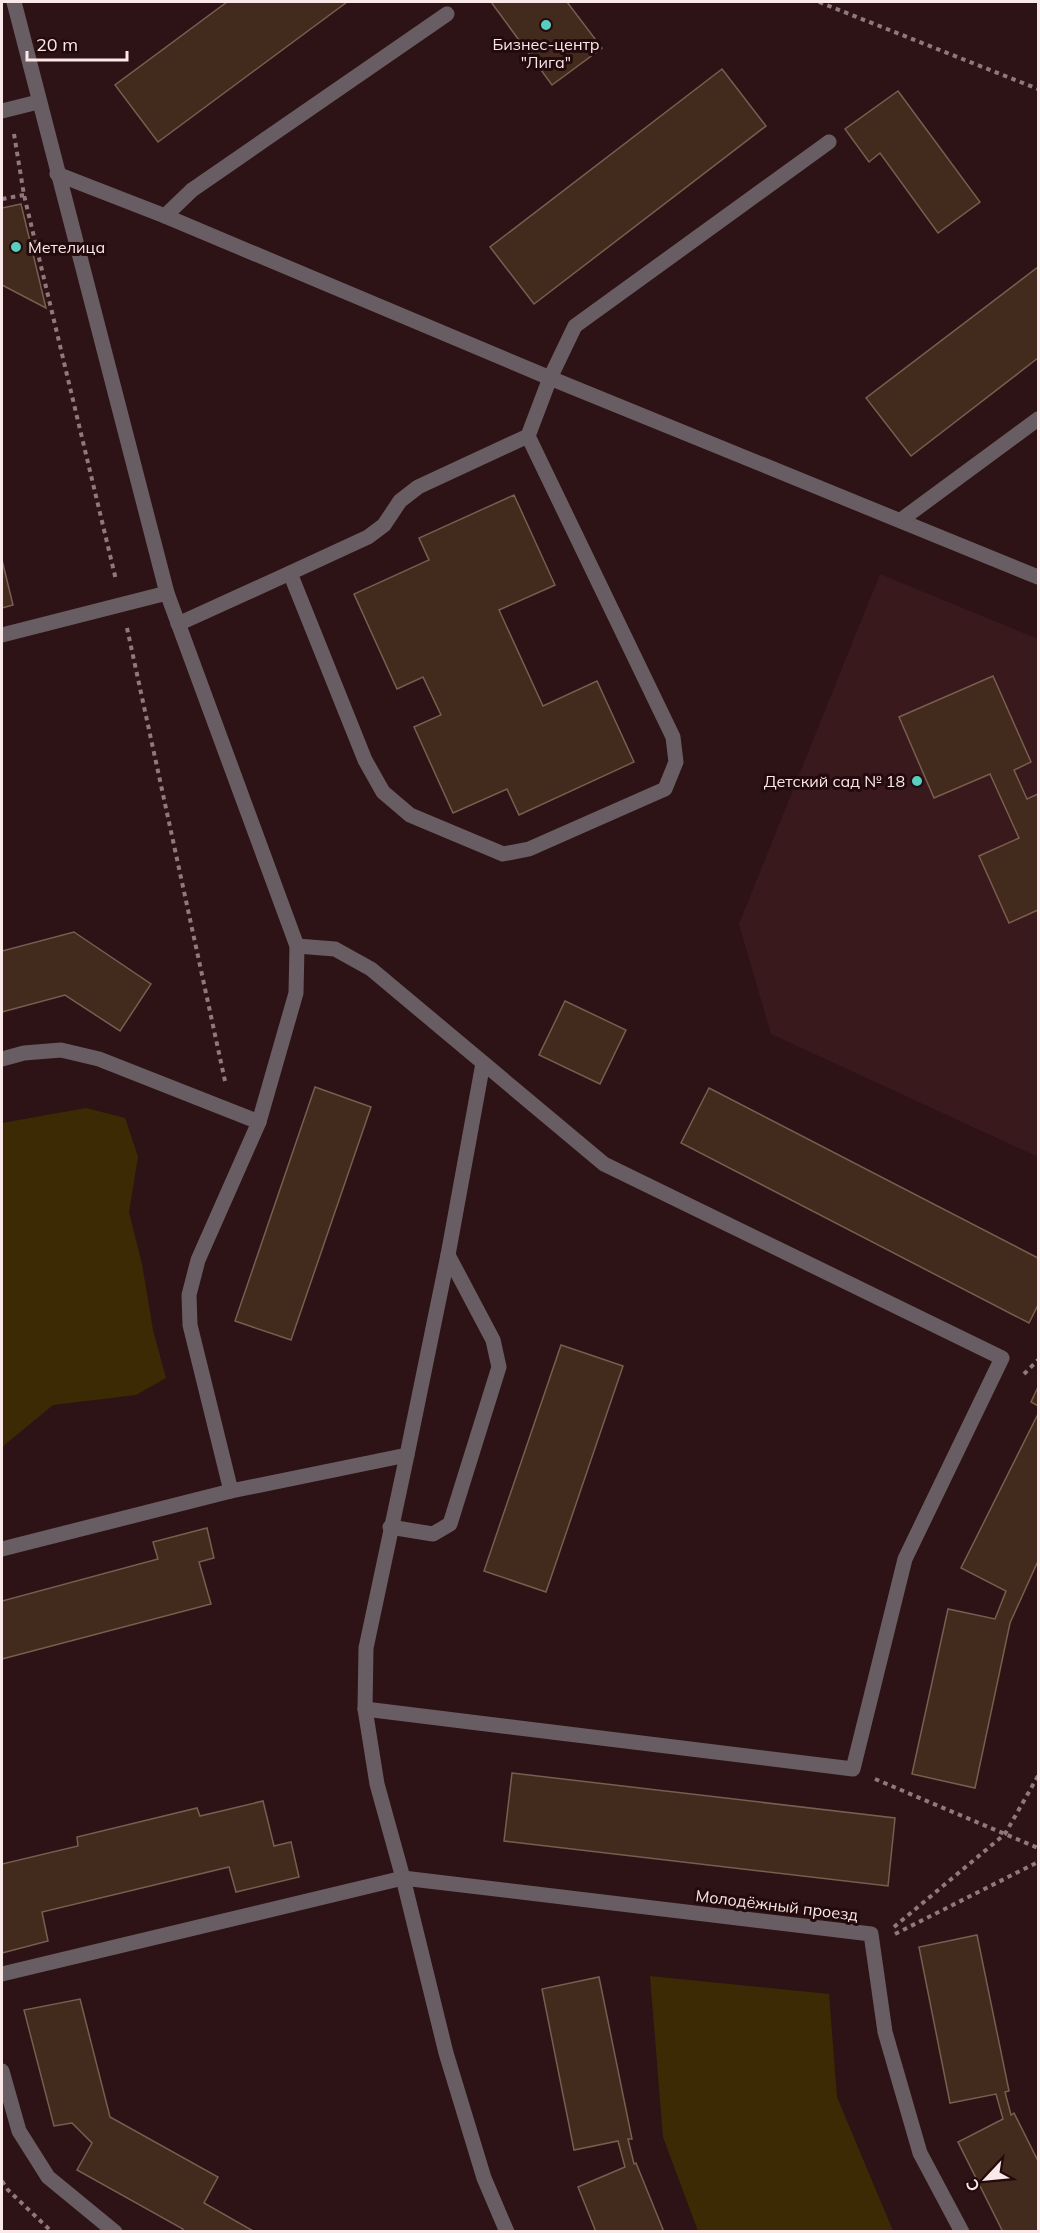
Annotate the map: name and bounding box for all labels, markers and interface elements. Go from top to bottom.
marker: Бизнес-центр "Лига" [539,18,553,32]
scale bar [27,24,128,62]
text: 20 m [36,33,78,56]
place label: Бизнес-центр "Лига" [492,34,600,72]
place label: Метелица [28,237,105,257]
marker: Метелица [9,240,23,254]
place label: Детский сад № 18 [764,771,905,791]
marker: Детский сад № 18 [910,774,924,788]
street label: Молодёжный проезд [695,1885,860,1925]
north arrow [956,2149,1016,2209]
text: С [961,2176,984,2195]

